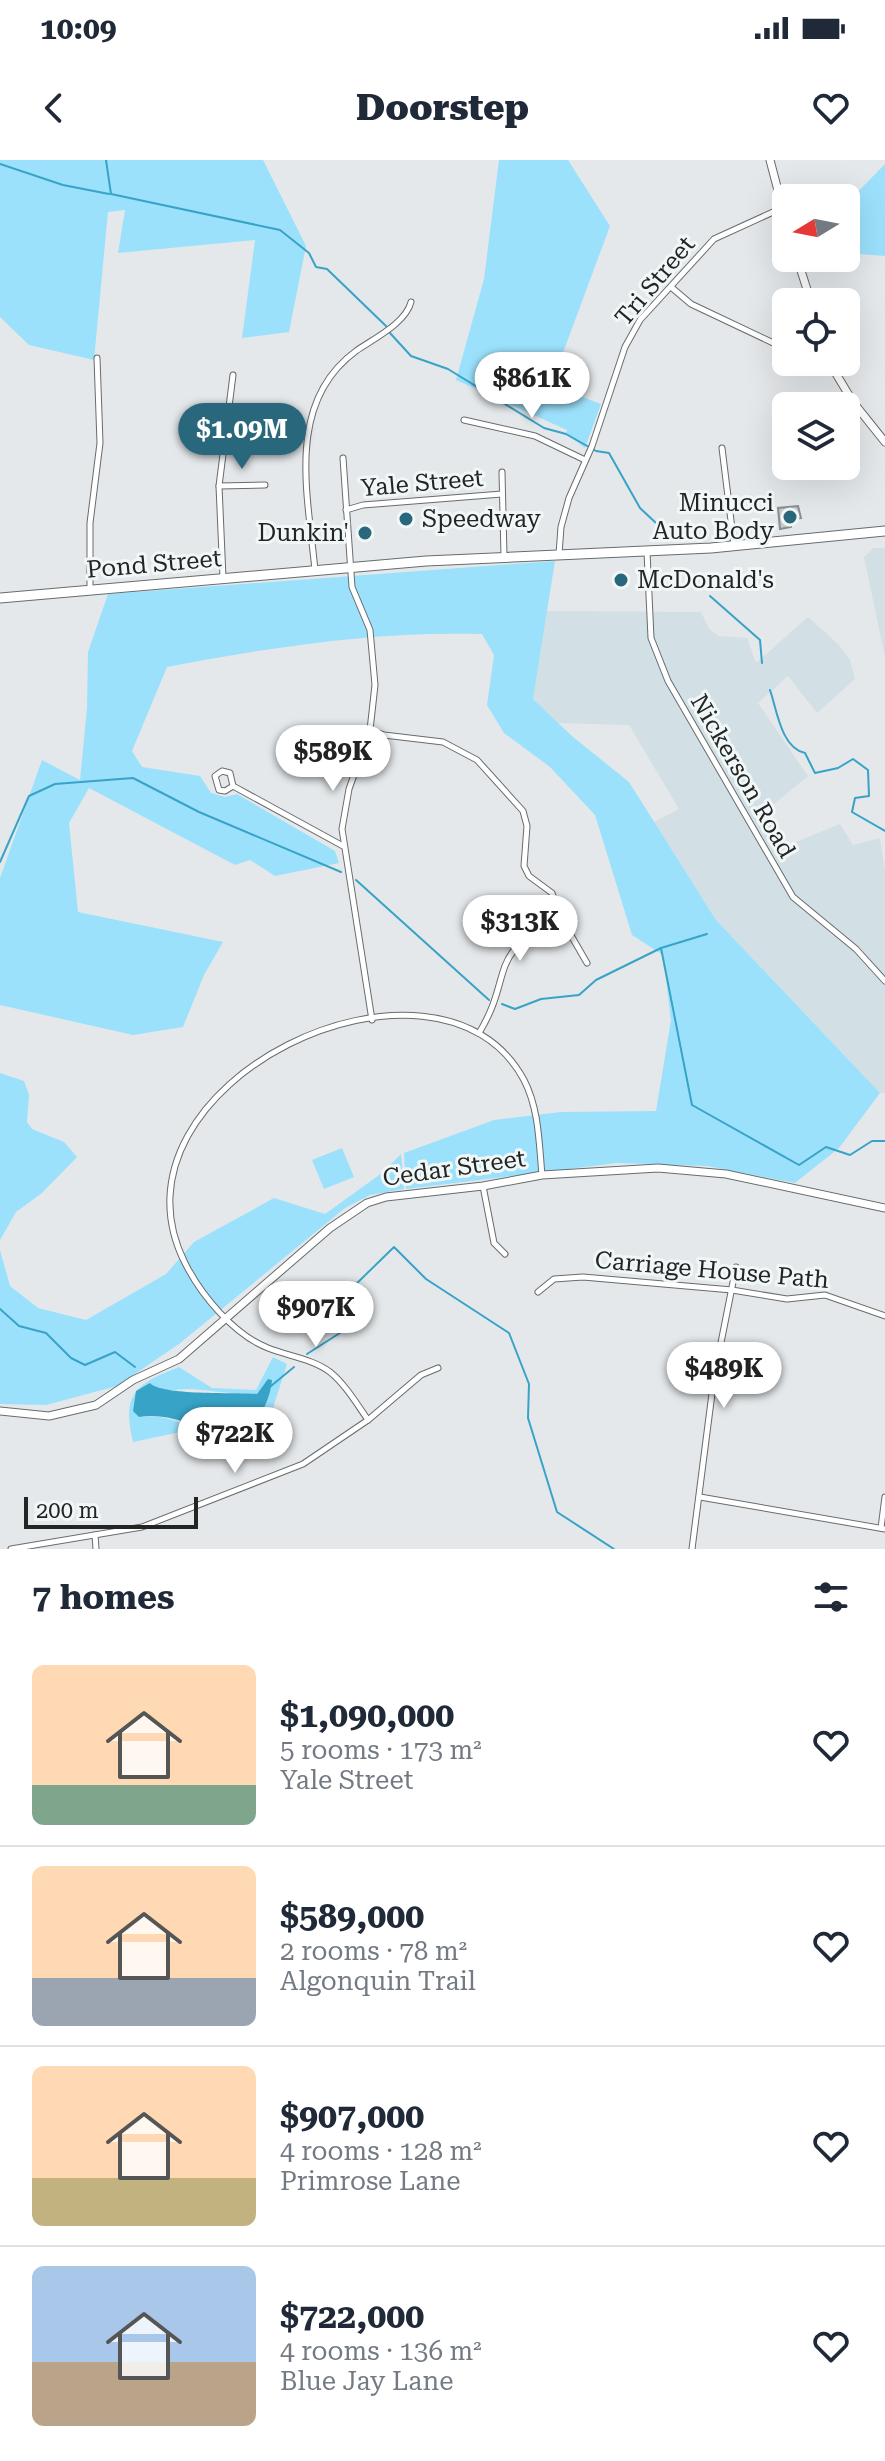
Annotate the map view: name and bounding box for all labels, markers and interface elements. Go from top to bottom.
text: 10:09 [40,11,117,46]
icon: back [32,86,76,130]
icon: heart [809,86,853,130]
text: Doorstep [356,87,529,129]
north arrow [772,184,860,272]
map controls [772,184,860,480]
street label: Tri Street [609,231,701,331]
button: locate [772,288,860,376]
pin: $861K [476,352,588,420]
text: $861K [493,363,571,393]
button: layers [772,392,860,480]
pin: $1.09M [177,403,307,471]
text: $1.09M [196,414,288,444]
street label: Yale Street [359,464,485,502]
place label: Minucci Auto Body [652,489,775,545]
place label: Speedway [422,505,542,533]
marker: Minucci Auto Body [781,508,799,526]
marker: Speedway [397,510,415,528]
place label: Dunkin' [258,519,349,547]
marker: Dunkin' [356,524,374,542]
street label: Pond Street [85,544,223,584]
place label: McDonald's [637,566,774,594]
marker: McDonald's [612,571,630,589]
street label: Nickerson Road [685,689,801,863]
pin: $589K [277,725,389,793]
text: $589K [294,736,372,766]
pin: $313K [464,895,576,963]
text: $313K [481,906,559,936]
street label: Cedar Street [381,1144,527,1192]
street label: Carriage House Path [594,1246,830,1294]
pin: $907K [260,1281,372,1349]
text: $907K [277,1292,355,1322]
pin: $489K [668,1342,780,1410]
text: $489K [685,1353,763,1383]
pin: $722K [179,1407,291,1475]
text: $722K [196,1418,274,1448]
scale bar [24,1493,198,1529]
text: 200 m [36,1498,99,1523]
icon: filters [809,1575,853,1619]
text: 7 homes [32,1577,175,1617]
text: $1,090,000 [280,1695,454,1735]
icon: home [96,1697,192,1793]
icon: heart [809,1723,853,1767]
text: 5 rooms · 173 m² [280,1735,482,1765]
text: Yale Street [280,1765,413,1795]
text: $589,000 [280,1896,424,1936]
icon: home [96,1898,192,1994]
icon: heart [809,1924,853,1968]
text: 2 rooms · 78 m² [280,1936,467,1966]
text: Algonquin Trail [280,1966,476,1996]
text: $907,000 [280,2096,424,2136]
icon: home [96,2098,192,2194]
icon: heart [809,2124,853,2168]
text: 4 rooms · 128 m² [280,2136,482,2166]
text: Primrose Lane [280,2166,460,2196]
text: $722,000 [280,2296,424,2336]
icon: home [96,2298,192,2394]
icon: heart [809,2324,853,2368]
text: 4 rooms · 136 m² [280,2336,482,2366]
text: Blue Jay Lane [280,2366,453,2396]

